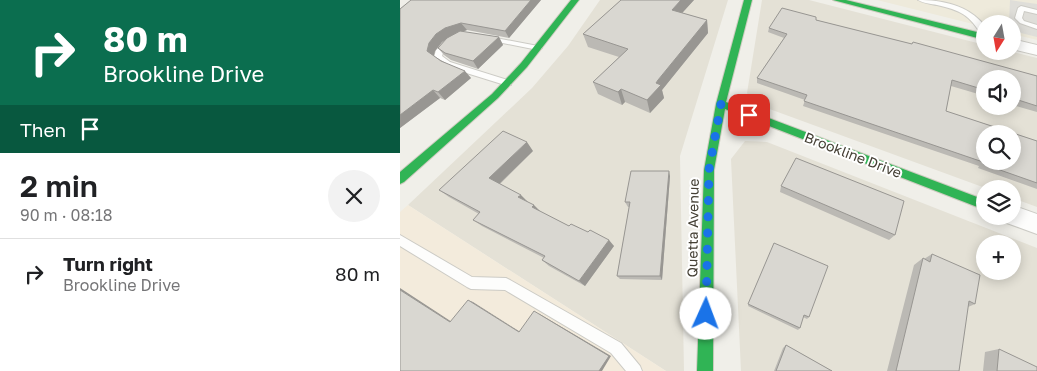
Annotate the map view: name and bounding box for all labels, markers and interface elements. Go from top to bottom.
north arrow [976,15,1021,60]
map controls [976,15,1021,280]
text: 80 m [103,18,188,60]
icon: right [20,20,85,85]
text: Brookline Drive [103,60,264,87]
button: sound [976,70,1021,115]
pin [728,94,770,136]
icon: arrive [735,101,763,129]
icon: arrive [76,115,104,143]
text: Then [20,118,66,141]
button: search [976,125,1021,170]
street label: Brookline Drive [802,128,904,181]
text: 2 min [20,168,98,204]
button: close [328,170,380,222]
street label: Quetta Avenue [683,178,702,278]
button: layers [976,180,1021,225]
text: 90 m · 08:18 [20,205,113,225]
button: + [976,235,1021,280]
text: Turn right [63,252,153,275]
icon: right [20,260,48,288]
text: 80 m [335,262,380,285]
text: Brookline Drive [63,275,180,295]
position arrow [679,287,731,339]

